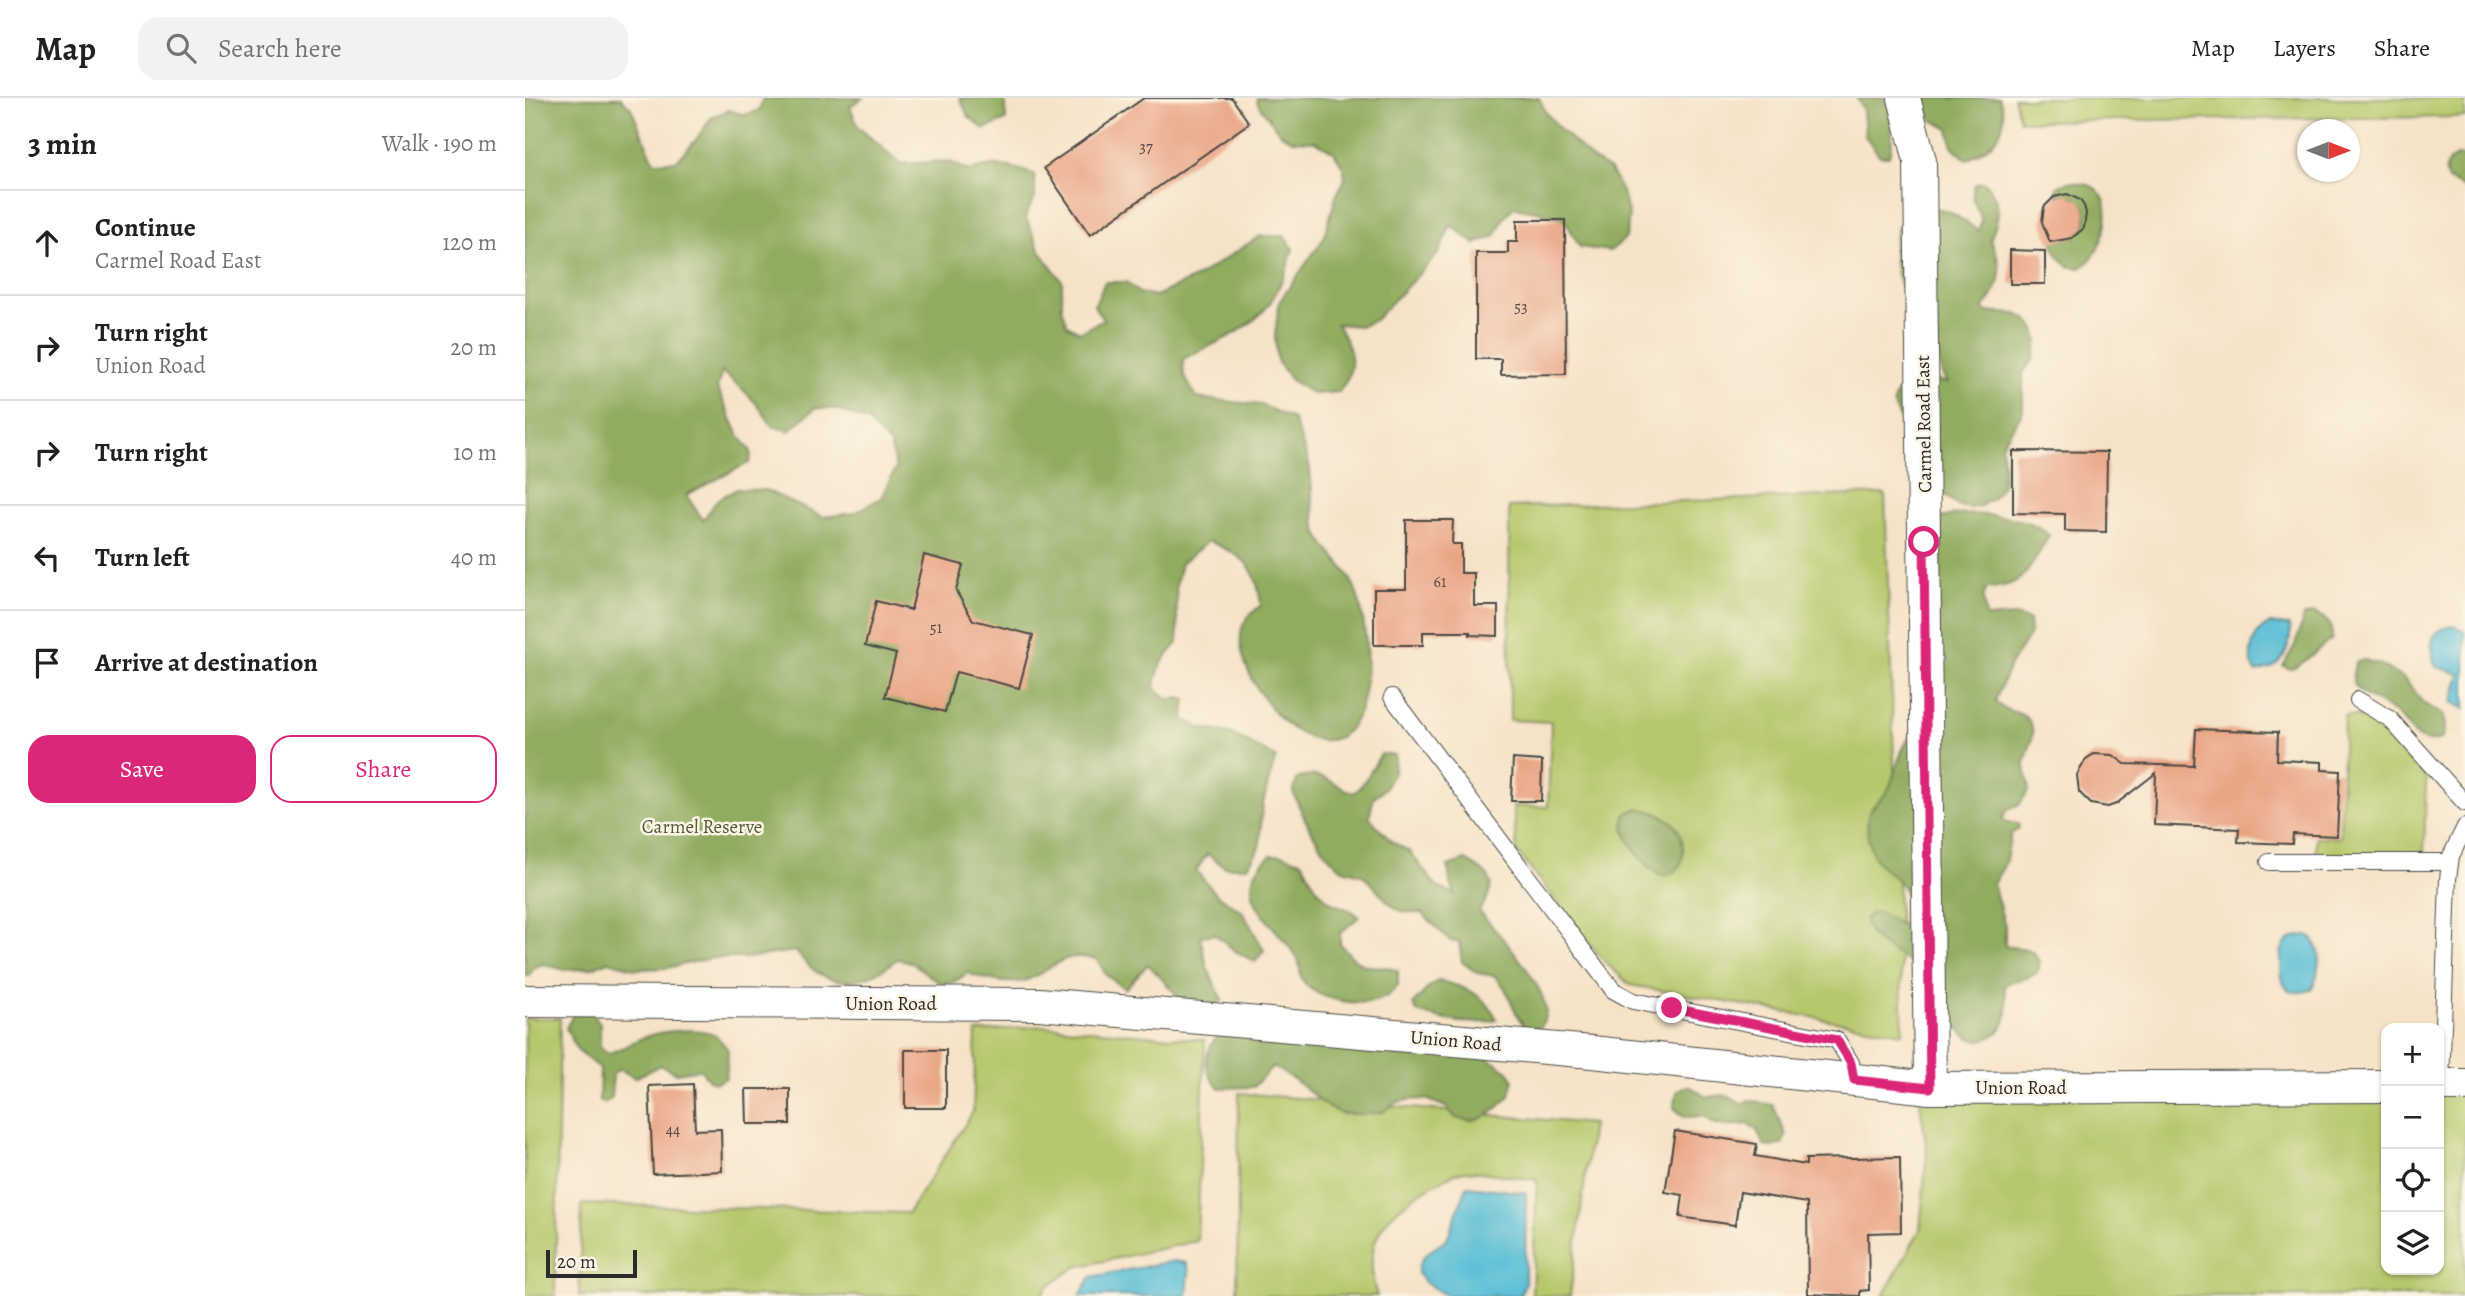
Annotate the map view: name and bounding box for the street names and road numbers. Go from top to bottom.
street label: Carmel Road East [1910,355,1938,493]
street label: Union Road [845,991,938,1017]
street label: Union Road [1409,1024,1503,1058]
street label: Union Road [1975,1075,2068,1101]

